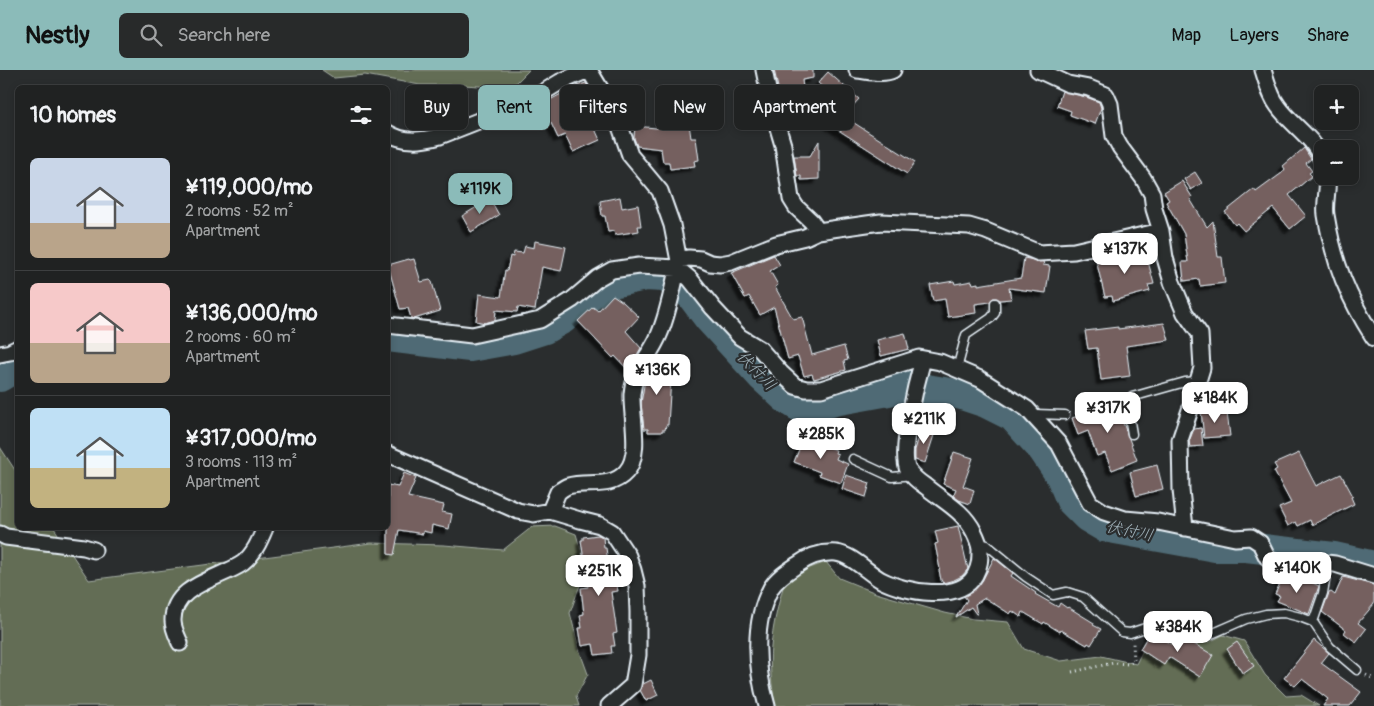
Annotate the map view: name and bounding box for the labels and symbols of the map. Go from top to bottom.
pin: ¥119K [445,172,515,215]
pin: ¥137K [1090,232,1160,275]
water label: 伏付川 [732,346,780,395]
pin: ¥136K [622,354,692,396]
pin: ¥184K [1180,382,1250,424]
pin: ¥317K [1073,392,1143,434]
pin: ¥211K [889,402,959,445]
pin: ¥285K [786,418,856,460]
water label: 伏付川 [1104,516,1155,546]
pin: ¥140K [1262,552,1332,594]
pin: ¥251K [564,554,634,597]
pin: ¥384K [1143,610,1213,653]

